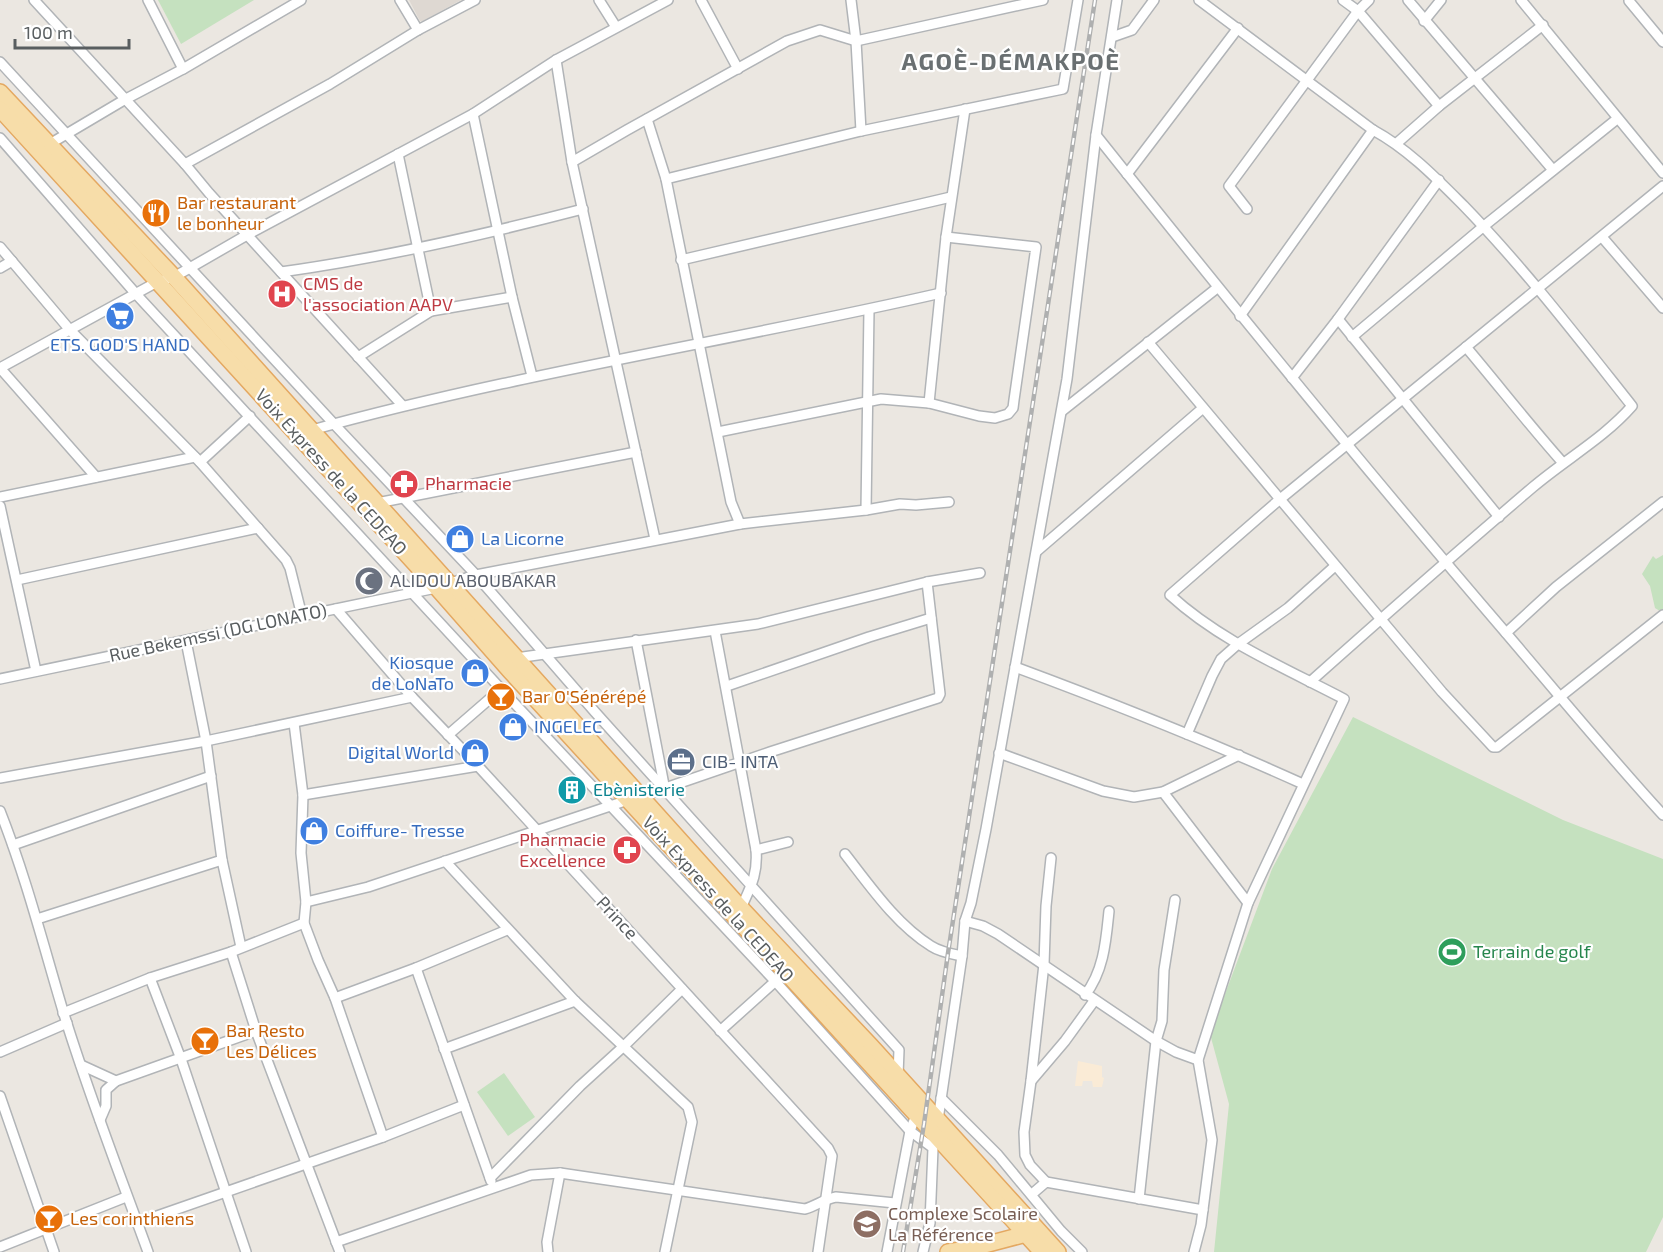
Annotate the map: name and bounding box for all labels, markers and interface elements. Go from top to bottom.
scale bar [15,12,129,50]
text: 100 m [24,21,73,43]
district label: AGOÈ-DÉMAKPOÈ [901,46,1121,75]
place label: Bar restaurant le bonheur [177,191,296,234]
restaurant icon: Bar restaurant le bonheur [140,197,172,229]
place label: CMS de l'association AAPV [303,272,453,315]
hospital icon: CMS de l'association AAPV [266,278,298,310]
supermarket icon: ETS. GOD'S HAND [104,300,136,332]
place label: ETS. GOD'S HAND [50,333,190,355]
street label: Voix Express de la CEDEAO [251,384,412,559]
pharmacy icon: Pharmacie [388,468,420,500]
place label: Pharmacie [425,472,512,494]
shop icon: La Licorne [444,523,476,555]
place label: La Licorne [481,527,564,549]
mosque icon: ALIDOU ABOUBAKAR [353,565,385,597]
place label: ALIDOU ABOUBAKAR [390,569,556,591]
street label: Rue Bekemssi (DG LONATO) [107,598,329,666]
place label: Kiosque de LoNaTo [371,651,454,694]
shop icon: Kiosque de LoNaTo [459,657,491,689]
bar icon: Bar O'Sépérépé [485,681,517,713]
place label: Bar O'Sépérépé [522,685,646,707]
shop icon: INGELEC [497,711,529,743]
place label: INGELEC [534,715,602,737]
shop icon: Digital World [459,737,491,769]
place label: Digital World [348,741,454,763]
office icon: CIB- INTA [665,746,697,778]
place label: CIB- INTA [702,750,779,772]
building icon: Ebènisterie [556,774,588,806]
place label: Ebènisterie [593,778,685,800]
street label: Voix Express de la CEDEAO [638,811,799,986]
shop icon: Coiffure- Tresse [298,815,330,847]
place label: Coiffure- Tresse [335,819,465,841]
place label: Pharmacie Excellence [519,828,606,871]
pharmacy icon: Pharmacie Excellence [611,834,643,866]
street label: Prince [592,891,643,944]
sports icon: Terrain de golf [1436,936,1468,968]
place label: Terrain de golf [1473,940,1592,962]
place label: Bar Resto Les Délices [226,1019,317,1062]
bar icon: Bar Resto Les Délices [189,1025,221,1057]
place label: Complexe Scolaire La Référence [888,1202,1038,1245]
bar icon: Les corinthiens [33,1203,65,1235]
place label: Les corinthiens [70,1207,194,1229]
school or university icon: Complexe Scolaire La Référence [851,1208,883,1240]

